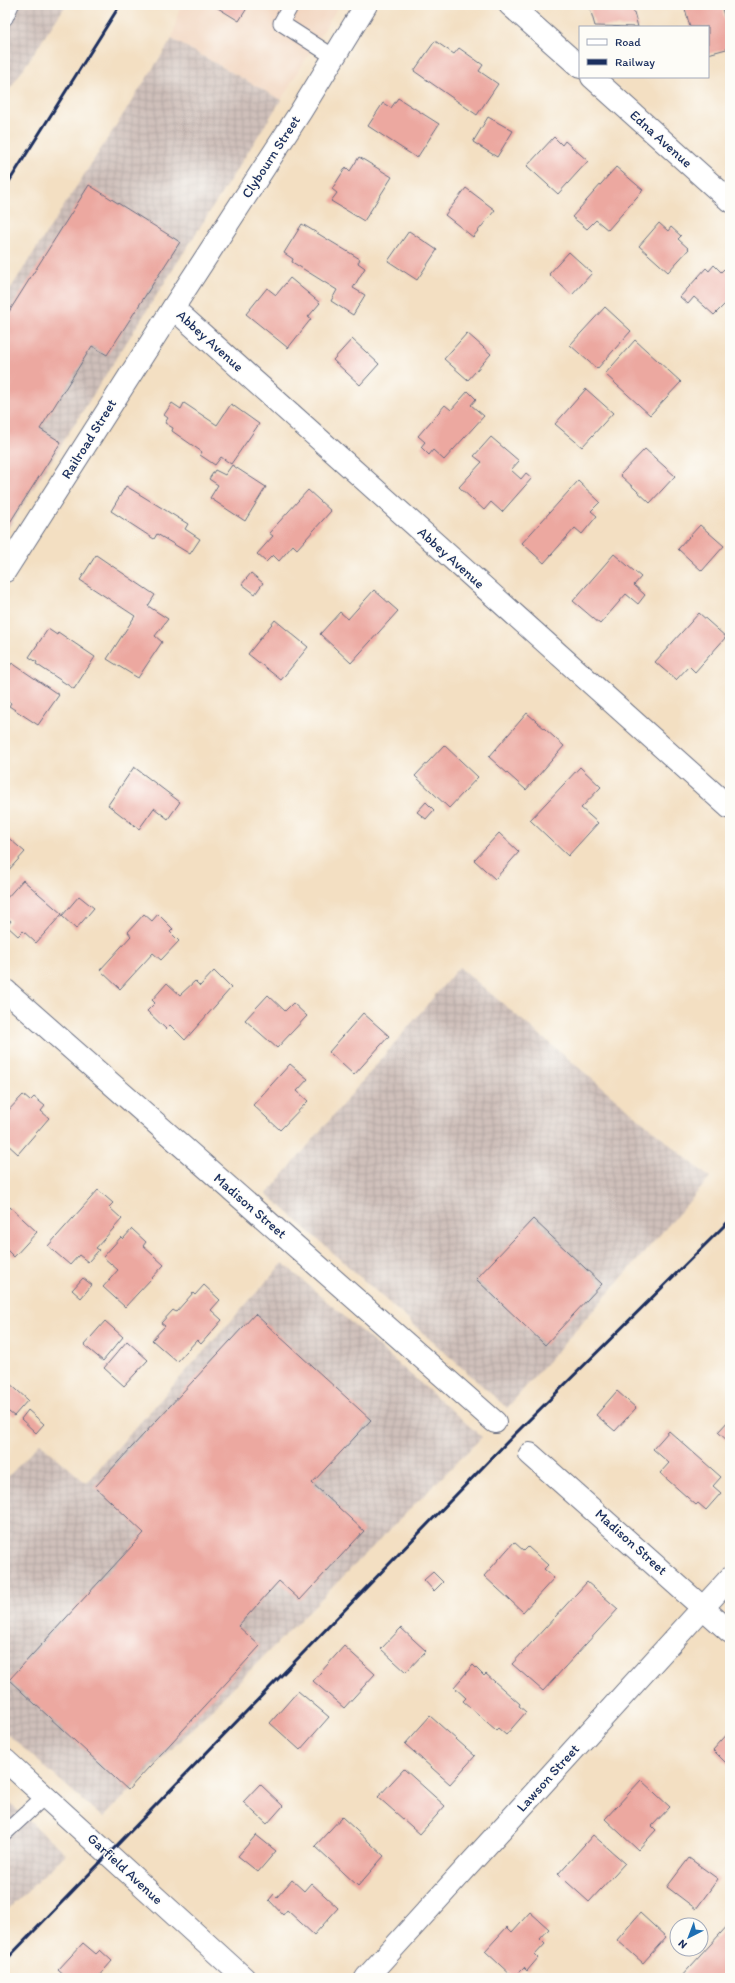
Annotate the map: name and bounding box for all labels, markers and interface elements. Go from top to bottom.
legend [579,26,709,78]
text: Road [615,35,641,49]
text: Railway [615,55,655,69]
street label: Edna Avenue [626,107,696,172]
street label: Clybourn Street [238,112,304,202]
street label: Abbey Avenue [173,307,247,376]
street label: Railroad Street [58,396,120,482]
street label: Abbey Avenue [414,524,488,593]
street label: Madison Street [210,1170,290,1242]
street label: Madison Street [591,1505,671,1579]
street label: Lawson Street [513,1741,583,1815]
street label: Garfield Avenue [84,1830,166,1908]
north arrow [669,1917,709,1957]
text: N [676,1937,690,1951]

